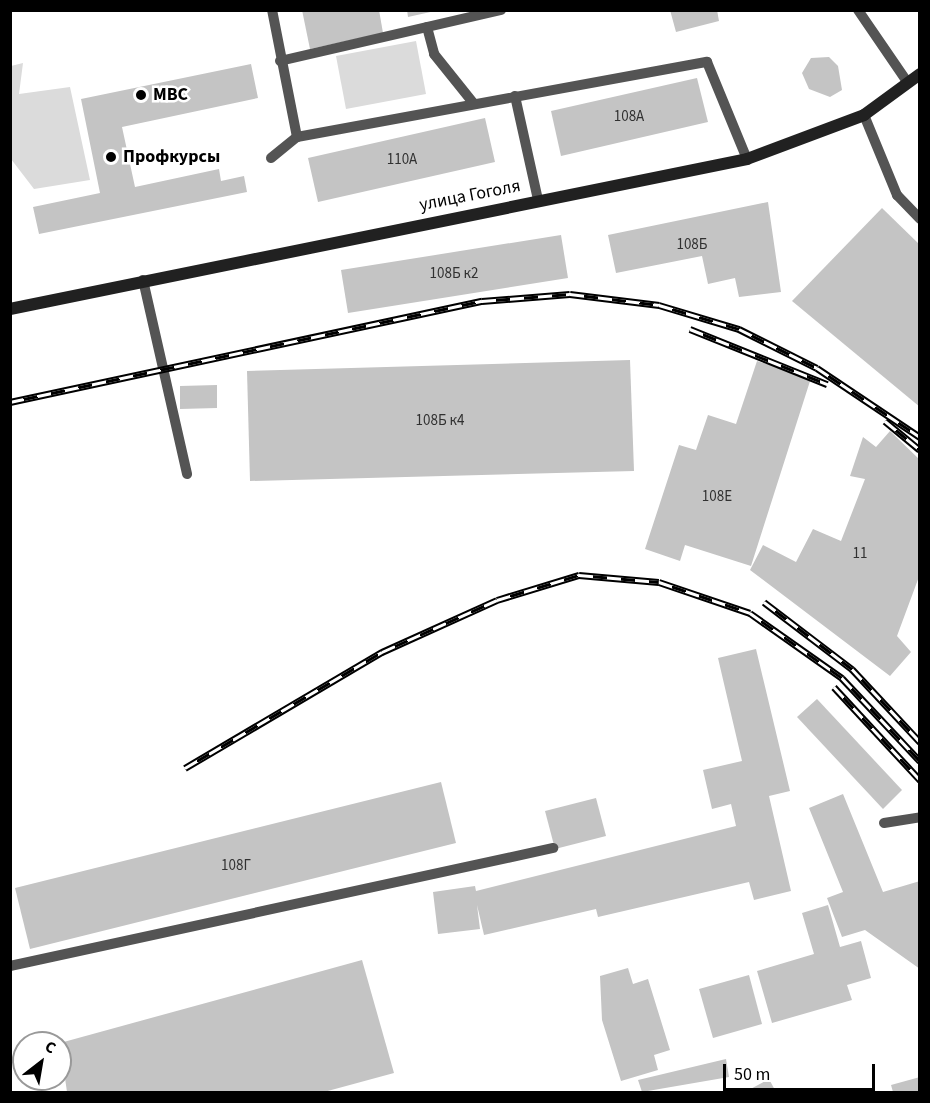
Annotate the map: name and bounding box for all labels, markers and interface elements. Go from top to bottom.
place label: МВС [153,84,188,106]
marker: МВС [134,88,148,102]
house number: 108А [614,108,644,126]
place label: Профкурсы [123,146,220,168]
marker: Профкурсы [104,150,118,164]
house number: 110А [387,151,417,169]
street label: улица Гоголя [417,176,523,216]
house number: 108Б [676,236,708,254]
house number: 108Б к2 [430,265,478,283]
house number: 108Б к4 [416,412,464,430]
house number: 108Е [702,488,732,506]
house number: 11 [853,545,867,563]
house number: 108Г [221,857,251,875]
north arrow [12,1031,72,1091]
text: С [41,1035,60,1059]
scale bar [726,1052,878,1090]
text: 50 m [734,1062,770,1087]

